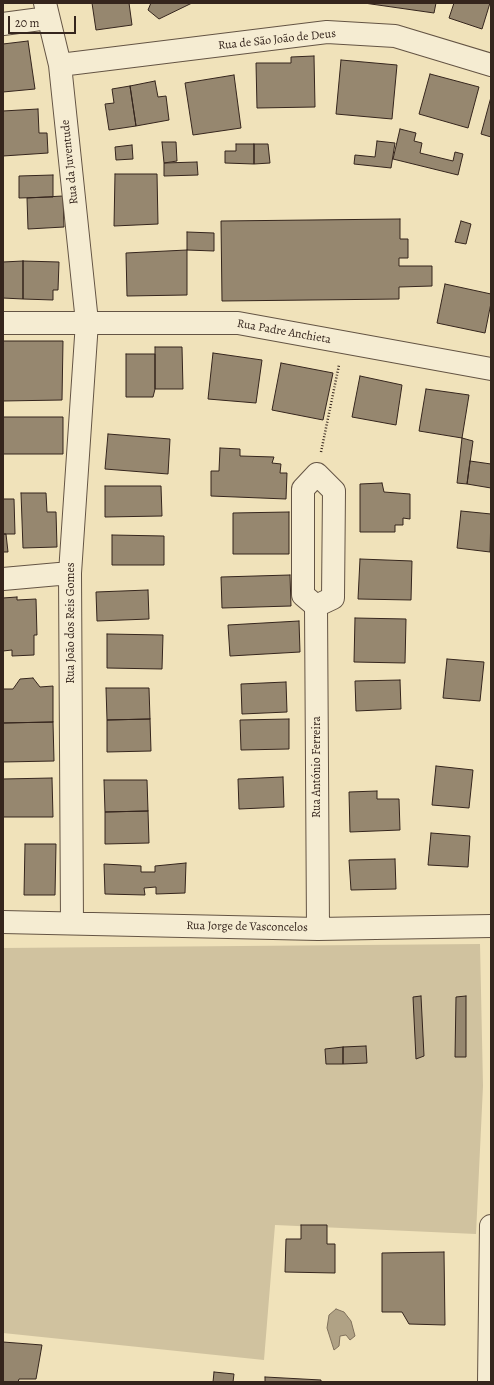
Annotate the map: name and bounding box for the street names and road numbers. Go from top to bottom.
street label: Rua de São João de Deus [217,27,337,53]
street label: Rua da Juventude [58,119,82,205]
street label: Rua Padre Anchieta [236,317,332,347]
street label: Rua João dos Reis Gomes [64,562,78,684]
street label: Rua António Ferreira [310,716,324,818]
street label: Rua Jorge de Vasconcelos [186,919,308,935]

